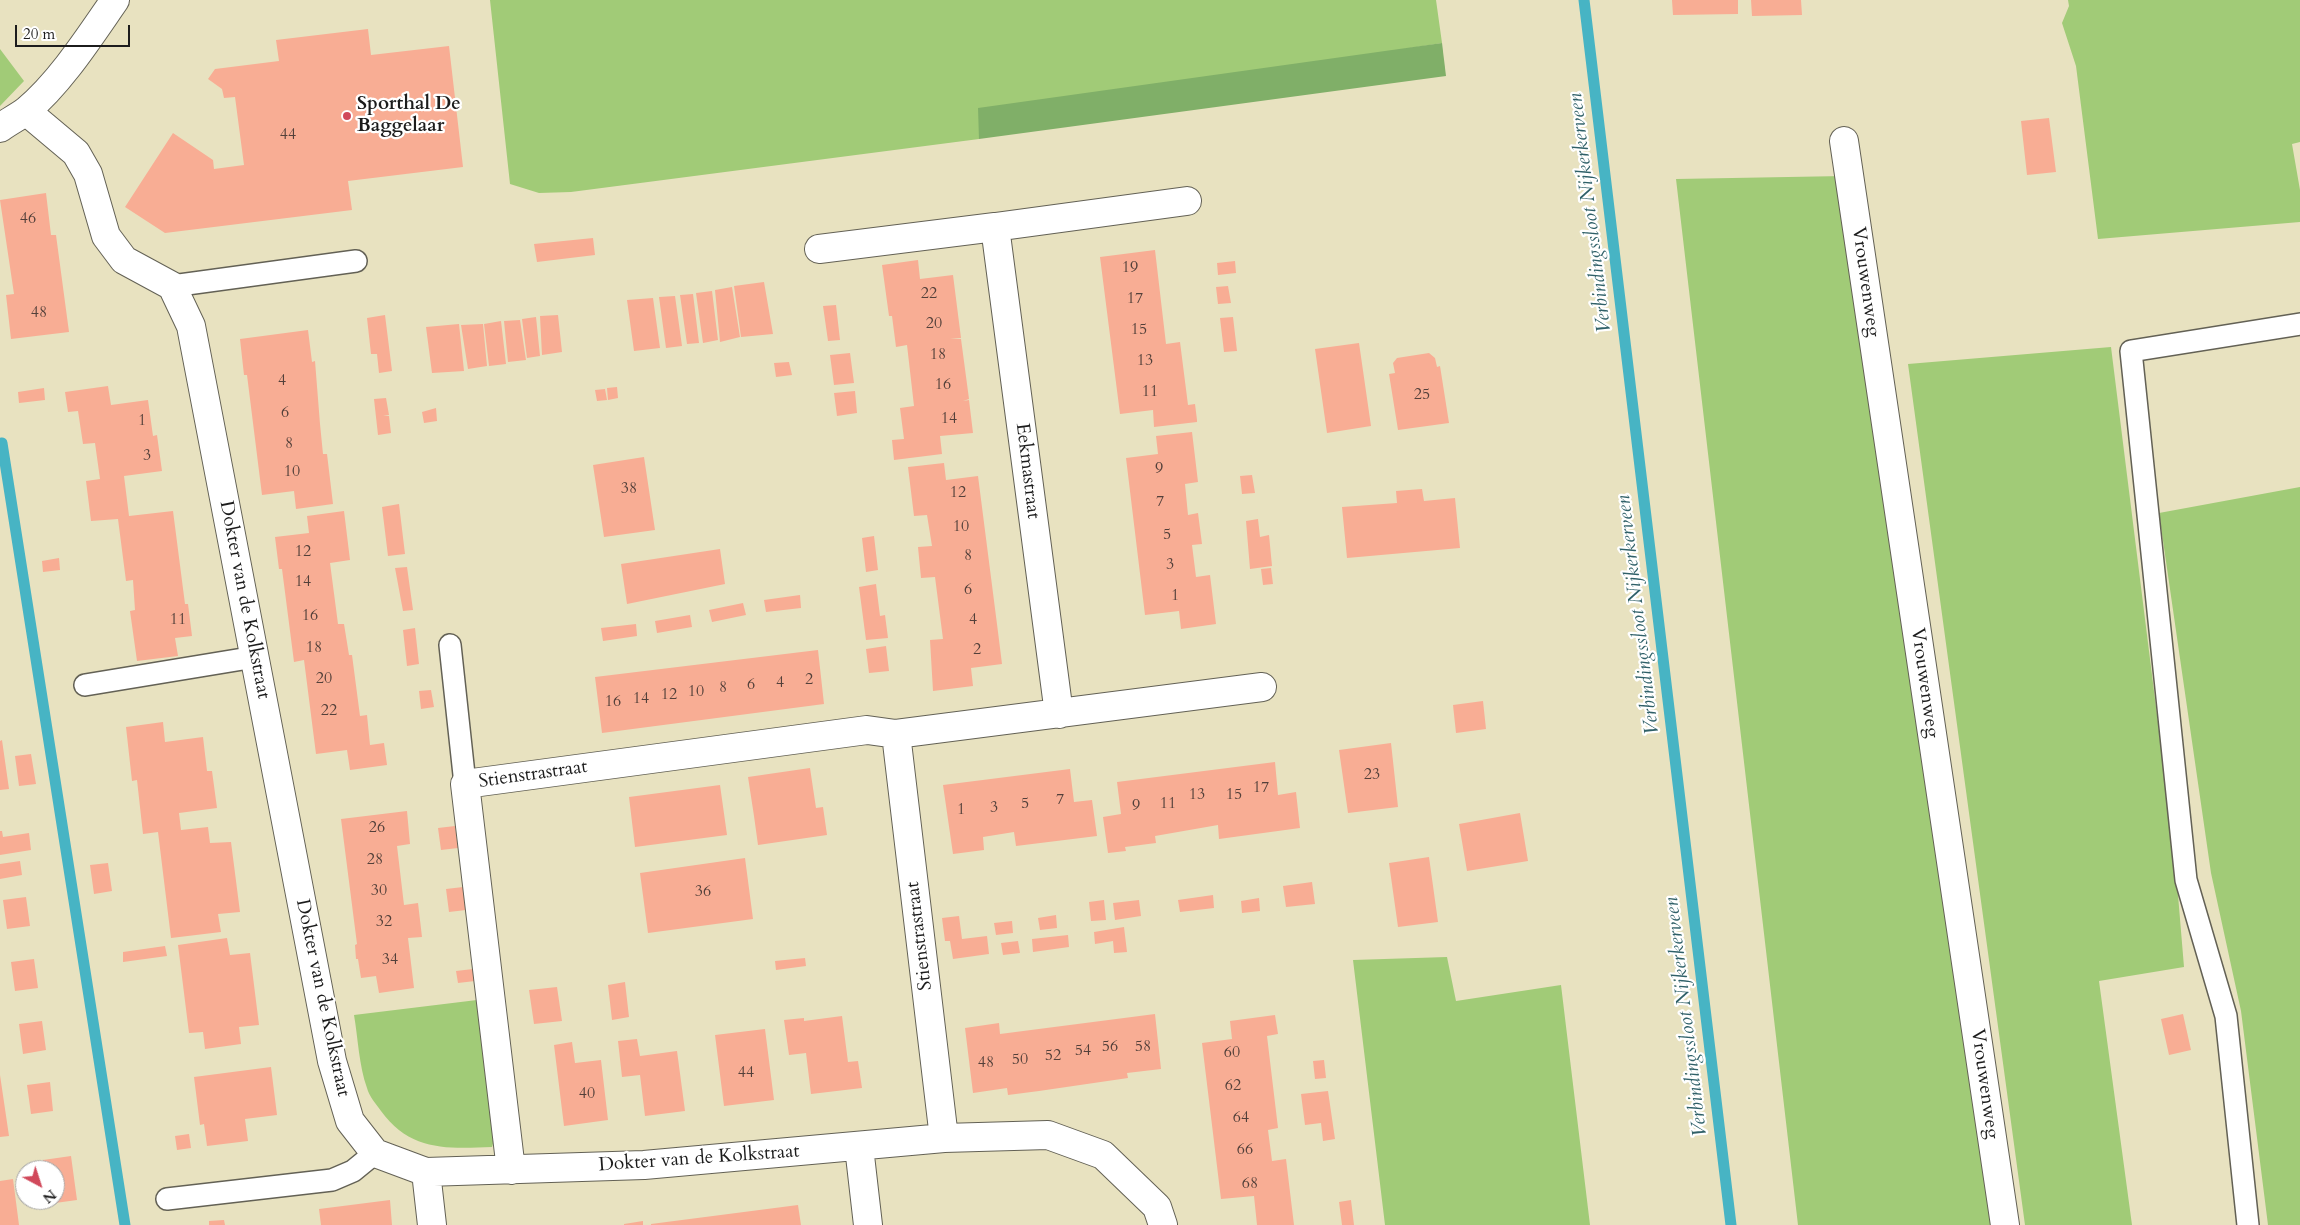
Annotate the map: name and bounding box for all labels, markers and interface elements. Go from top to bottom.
scale bar [18,15,132,47]
text: 20 m [23,24,55,44]
water label: Verbindingssloot Nijkerkerveen [1564,92,1618,334]
place label: Sporthal De Baggelaar [357,94,461,138]
marker: Sporthal De Baggelaar [341,110,353,122]
house number: 44 [280,125,296,145]
house number: 46 [20,209,36,229]
street label: Vrouwenweg [1846,226,1884,338]
house number: 19 [1122,258,1138,278]
house number: 22 [921,284,937,304]
house number: 17 [1127,289,1143,309]
house number: 48 [31,303,47,323]
house number: 20 [926,314,942,334]
house number: 15 [1131,320,1147,340]
house number: 18 [930,345,946,365]
house number: 13 [1137,351,1153,371]
house number: 4 [278,371,286,391]
house number: 16 [935,375,951,395]
house number: 11 [1142,382,1158,402]
house number: 25 [1414,385,1430,405]
house number: 6 [281,403,289,423]
house number: 14 [941,409,957,429]
house number: 1 [138,411,146,431]
street label: Eekmastraat [1010,422,1044,520]
house number: 8 [285,434,293,454]
house number: 3 [143,446,151,466]
house number: 9 [1155,459,1163,479]
house number: 10 [284,462,300,482]
house number: 38 [621,479,637,499]
house number: 12 [950,483,966,503]
house number: 7 [1156,492,1164,512]
water label: Verbindingssloot Nijkerkerveen [1612,494,1666,736]
street label: Dokter van de Kolkstraat [214,499,274,701]
house number: 10 [953,517,969,537]
house number: 5 [1163,525,1171,545]
house number: 12 [295,542,311,562]
house number: 8 [964,546,972,566]
house number: 3 [1166,555,1174,575]
house number: 14 [295,572,311,592]
house number: 6 [964,580,972,600]
house number: 1 [1171,586,1179,606]
house number: 16 [302,606,318,626]
house number: 11 [170,610,186,630]
house number: 4 [969,610,977,630]
street label: Vrouwenweg [1905,627,1943,739]
house number: 18 [306,638,322,658]
house number: 2 [973,640,981,660]
house number: 20 [316,669,332,689]
house number: 2 [805,670,813,690]
house number: 4 [776,673,784,693]
house number: 6 [747,675,755,695]
house number: 8 [719,678,727,698]
house number: 10 [688,682,704,702]
house number: 12 [661,685,677,705]
house number: 14 [633,689,649,709]
house number: 16 [605,692,621,712]
house number: 22 [321,701,337,721]
street label: Stienstrastraat [477,756,589,794]
house number: 23 [1364,765,1380,785]
house number: 17 [1253,778,1269,798]
house number: 13 [1189,785,1205,805]
house number: 15 [1226,785,1242,805]
house number: 7 [1056,790,1064,810]
house number: 5 [1021,794,1029,814]
house number: 11 [1160,794,1176,814]
house number: 9 [1132,796,1140,816]
house number: 3 [990,798,998,818]
house number: 1 [957,800,965,820]
house number: 26 [369,818,385,838]
house number: 28 [367,850,383,870]
street label: Stienstrastraat [902,880,938,992]
house number: 30 [371,881,387,901]
house number: 36 [695,882,711,902]
water label: Verbindingssloot Nijkerkerveen [1660,896,1714,1138]
street label: Dokter van de Kolkstraat [290,897,354,1099]
house number: 32 [376,912,392,932]
house number: 34 [382,950,398,970]
street label: Vrouwenweg [1965,1028,2003,1140]
house number: 56 [1102,1037,1118,1057]
house number: 58 [1135,1037,1151,1057]
house number: 54 [1075,1041,1091,1061]
house number: 60 [1224,1043,1240,1063]
house number: 52 [1045,1046,1061,1066]
house number: 50 [1012,1050,1028,1070]
house number: 48 [978,1053,994,1073]
house number: 44 [738,1063,754,1083]
house number: 62 [1225,1076,1241,1096]
house number: 40 [579,1084,595,1104]
house number: 64 [1233,1108,1249,1128]
house number: 66 [1237,1140,1253,1160]
street label: Dokter van de Kolkstraat [598,1141,800,1177]
north arrow [15,1160,65,1210]
house number: 68 [1242,1174,1258,1194]
text: N [39,1185,60,1207]

